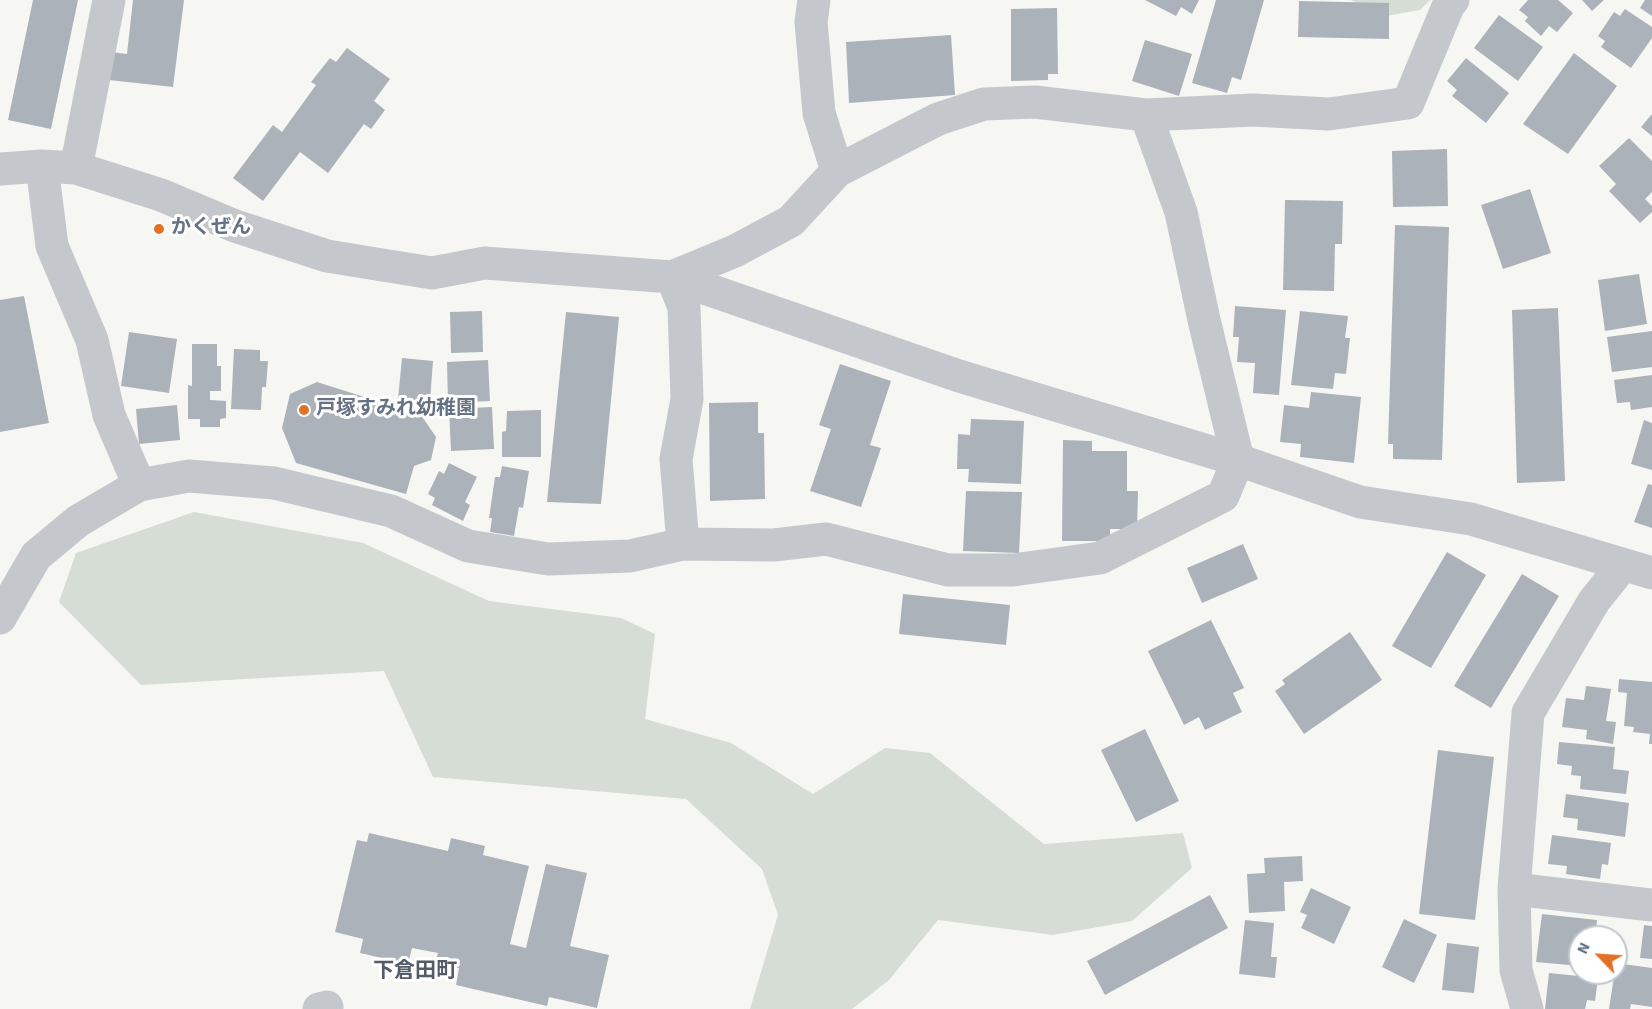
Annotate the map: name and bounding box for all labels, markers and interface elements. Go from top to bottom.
place label: かくぜん [171,217,251,241]
marker: かくぜん [152,222,166,236]
place label: 戸塚すみれ幼稚園 [316,398,476,422]
marker: 戸塚すみれ幼稚園 [297,403,311,417]
north arrow [1568,925,1628,985]
text: N [1571,939,1596,958]
district label: 下倉田町 [373,959,457,985]

